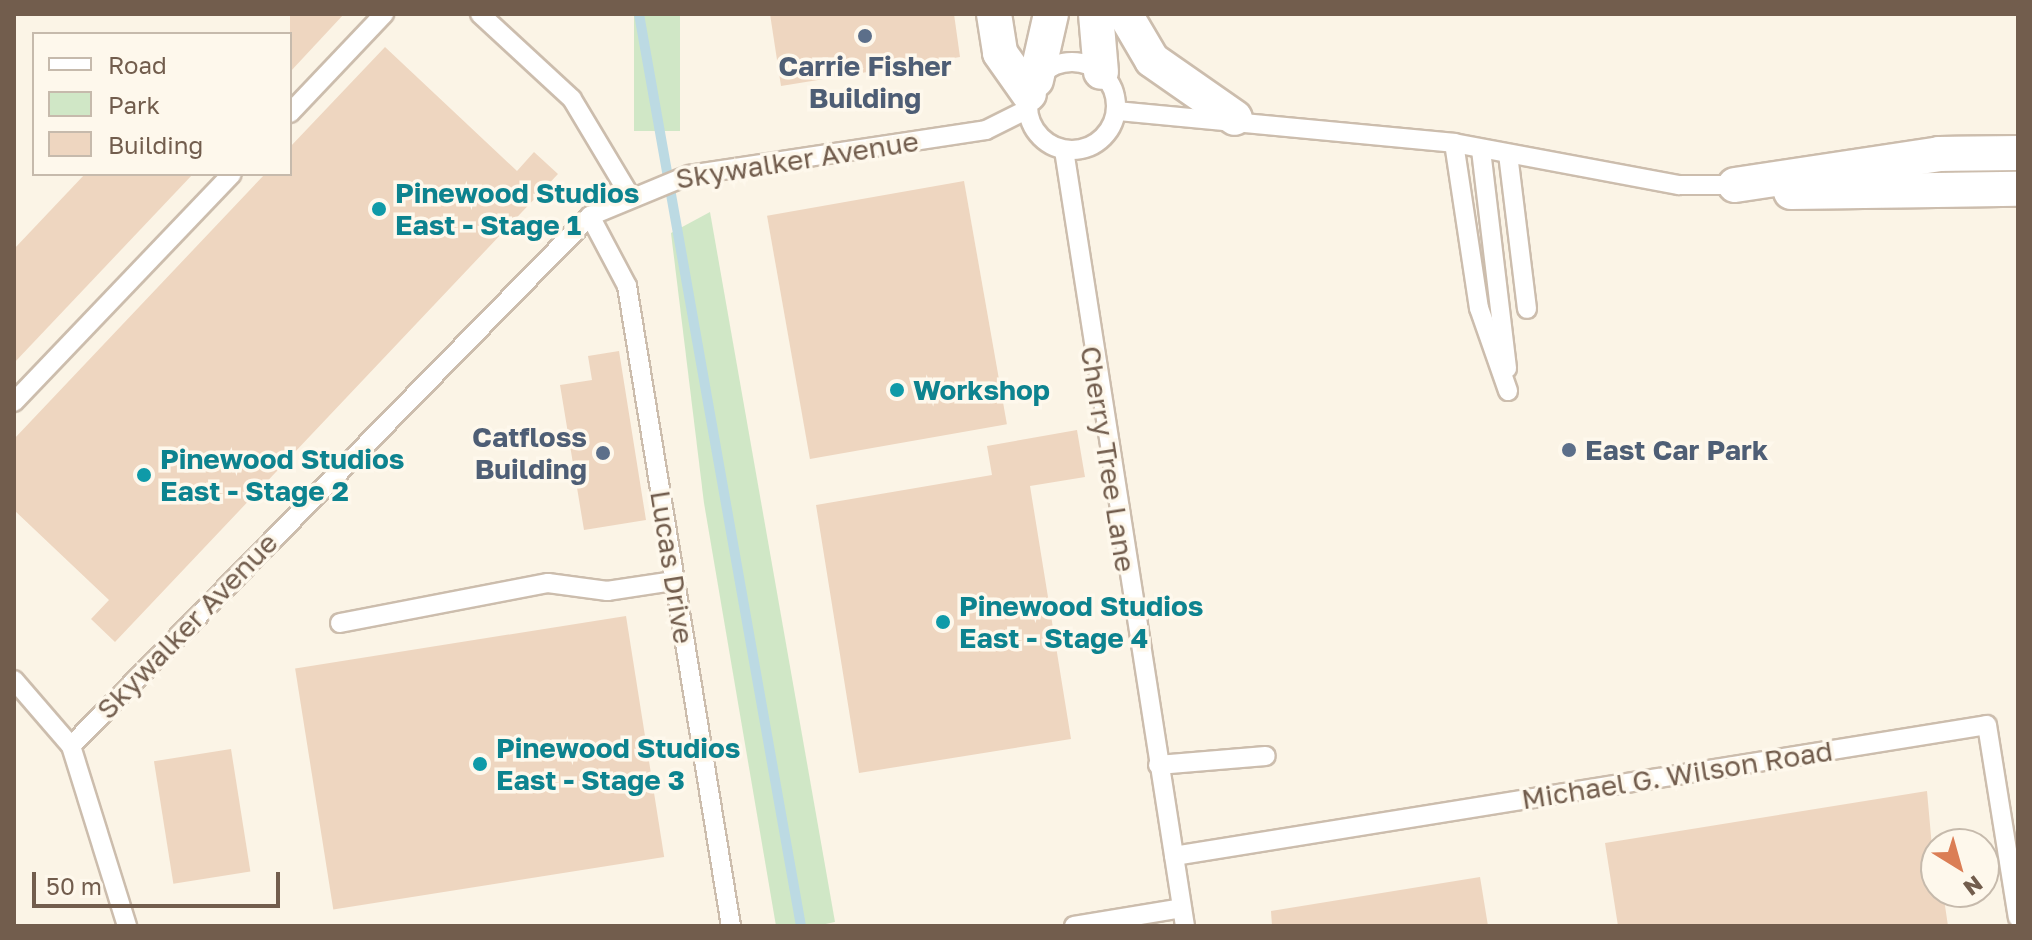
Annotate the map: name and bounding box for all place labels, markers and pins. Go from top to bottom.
marker: Carrie Fisher Building [856,27,874,45]
place label: Carrie Fisher Building [778,49,952,115]
place label: Pinewood Studios East - Stage 1 [395,176,639,242]
marker: Pinewood Studios East - Stage 1 [370,200,388,218]
place label: Workshop [913,373,1050,407]
marker: Workshop [888,381,906,399]
place label: Catfloss Building [472,420,587,486]
place label: East Car Park [1585,433,1768,467]
marker: East Car Park [1560,441,1578,459]
place label: Pinewood Studios East - Stage 2 [160,442,404,508]
marker: Catfloss Building [594,444,612,462]
marker: Pinewood Studios East - Stage 2 [135,466,153,484]
place label: Pinewood Studios East - Stage 4 [959,589,1203,655]
marker: Pinewood Studios East - Stage 4 [934,613,952,631]
place label: Pinewood Studios East - Stage 3 [496,731,740,797]
marker: Pinewood Studios East - Stage 3 [471,755,489,773]

